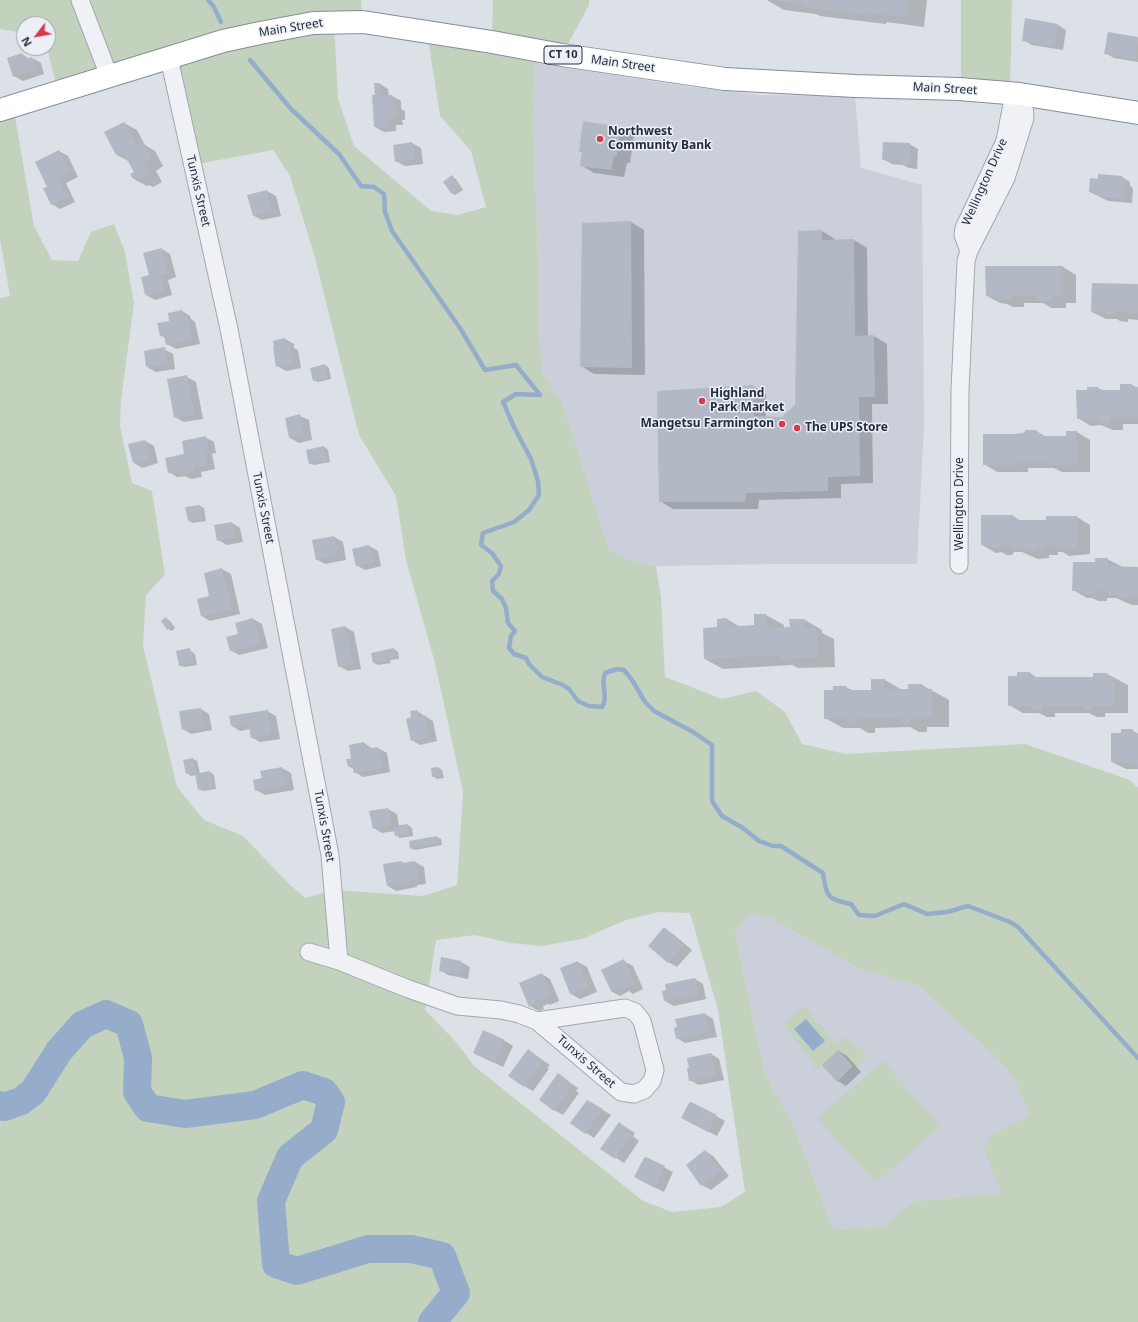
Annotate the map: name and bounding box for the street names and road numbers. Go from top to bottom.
street label: Main Street [258,16,324,40]
road number: CT 10 [544,46,582,64]
street label: Main Street [590,52,656,76]
street label: Main Street [912,80,978,98]
street label: Wellington Drive [959,136,1011,228]
street label: Tunxis Street [183,154,213,228]
street label: Wellington Drive [953,457,967,551]
street label: Tunxis Street [249,471,277,545]
street label: Tunxis Street [311,789,337,863]
street label: Tunxis Street [554,1033,618,1091]

